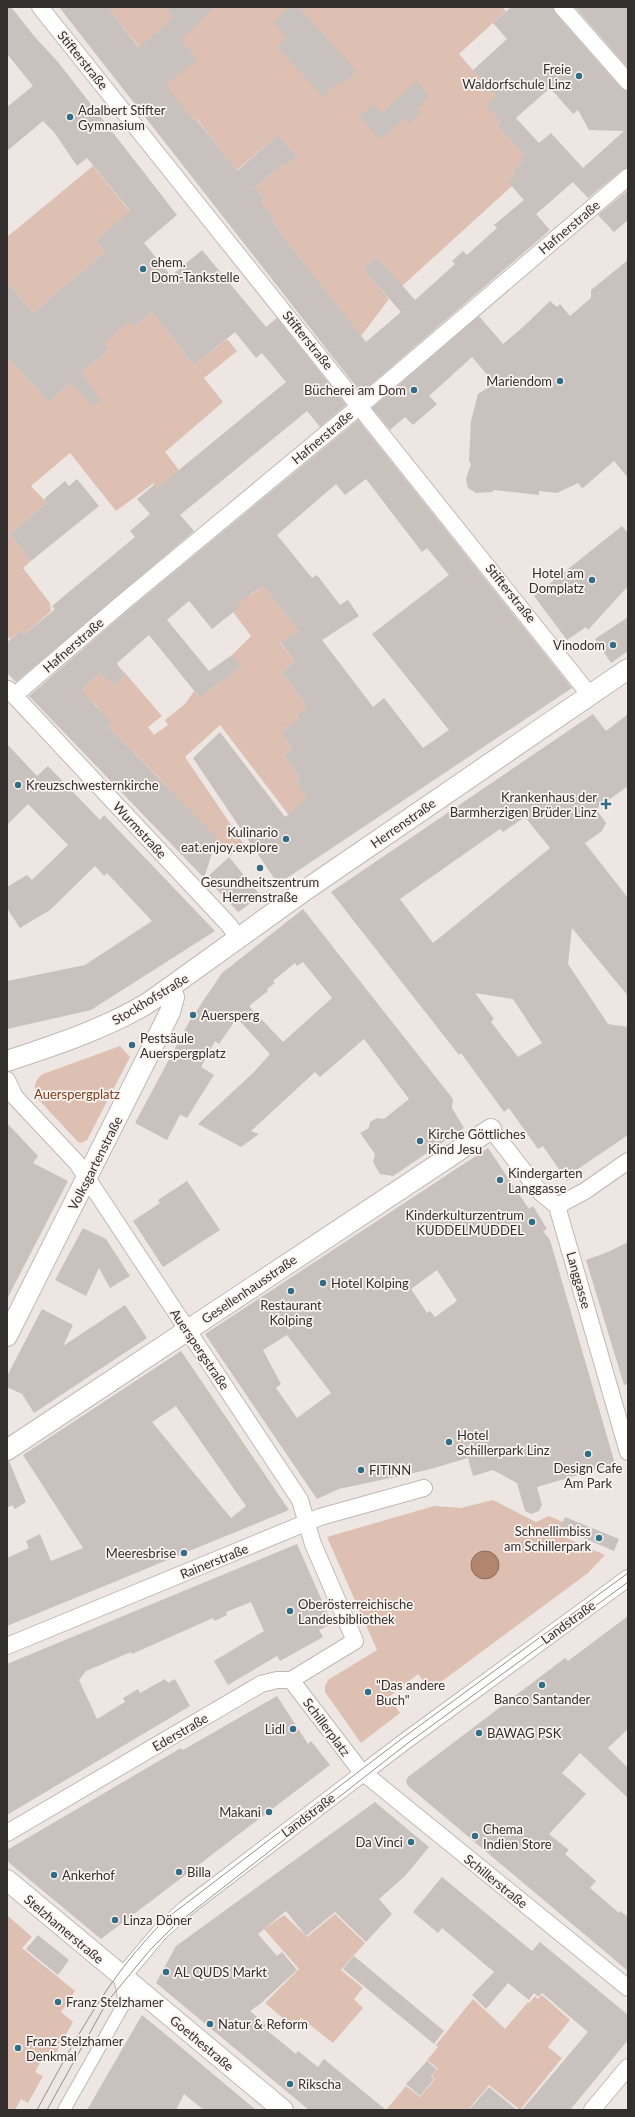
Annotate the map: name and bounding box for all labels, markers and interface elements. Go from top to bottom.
street label: Stifterstraße [54,27,112,93]
place label: Freie Waldorfschule Linz [462,61,571,92]
marker: Freie Waldorfschule Linz [574,71,584,81]
place label: Adalbert Stifter Gymnasium [78,102,166,133]
marker: Adalbert Stifter Gymnasium [65,112,75,122]
street label: Hafnerstraße [535,197,603,257]
place label: ehem. Dom-Tankstelle [151,254,240,285]
marker: ehem. Dom-Tankstelle [138,264,148,274]
street label: Stifterstraße [279,307,337,373]
place label: Mariendom [486,373,552,389]
marker: Mariendom [555,376,565,386]
place label: Bücherei am Dom [304,382,406,398]
marker: Bücherei am Dom [409,385,419,395]
street label: Hafnerstraße [288,407,356,467]
street label: Stifterstraße [482,560,540,626]
place label: Hotel am Domplatz [529,565,584,596]
marker: Hotel am Domplatz [587,575,597,585]
street label: Hafnerstraße [39,614,107,676]
place label: Vinodom [553,637,605,653]
marker: Vinodom [608,640,618,650]
place label: Kreuzschwesternkirche [26,777,159,793]
marker: Kreuzschwesternkirche [13,780,23,790]
place label: Krankenhaus der Barmherzigen Brüder Linz [450,789,597,820]
street label: Herrenstraße [367,795,439,851]
street label: Wurmstraße [110,798,170,862]
marker: Krankenhaus der Barmherzigen Brüder Linz [600,798,612,810]
place label: Kulinario eat.enjoy.explore [181,824,278,855]
marker: Kulinario eat.enjoy.explore [281,834,291,844]
marker: Gesundheitszentrum Herrenstraße [255,863,265,873]
place label: Gesundheitszentrum Herrenstraße [201,874,319,905]
street label: Stockhofstraße [109,970,191,1028]
place label: Auersperg [201,1007,260,1023]
marker: Auersperg [188,1010,198,1020]
place label: Pestsäule Auerspergplatz [140,1030,226,1061]
marker: Pestsäule Auerspergplatz [127,1040,137,1050]
park label: Auerspergplatz [34,1086,120,1102]
street label: Volksgartenstraße [65,1113,126,1212]
place label: Kirche Göttliches Kind Jesu [428,1126,526,1157]
marker: Kirche Göttliches Kind Jesu [415,1136,425,1146]
place label: Kindergarten Langgasse [508,1165,582,1196]
marker: Kindergarten Langgasse [495,1175,505,1185]
place label: Kinderkulturzentrum KUDDELMUDDEL [405,1207,524,1238]
marker: Kinderkulturzentrum KUDDELMUDDEL [527,1217,537,1227]
street label: Langgasse [563,1250,595,1310]
street label: Gesellenhausstraße [198,1251,300,1327]
place label: Hotel Kolping [331,1275,409,1291]
marker: Hotel Kolping [318,1278,328,1288]
marker: Restaurant Kolping [286,1286,296,1296]
place label: Restaurant Kolping [260,1297,322,1328]
street label: Auerspergstraße [167,1305,233,1393]
place label: Hotel Schillerpark Linz [457,1427,550,1458]
marker: Hotel Schillerpark Linz [444,1437,454,1447]
marker: Design Cafe Am Park [583,1449,593,1459]
place label: Design Cafe Am Park [553,1460,623,1491]
place label: FITINN [369,1462,411,1478]
marker: FITINN [356,1465,366,1475]
place label: Schnellimbiss am Schillerpark [504,1523,591,1554]
marker: Schnellimbiss am Schillerpark [594,1533,604,1543]
street label: Rainerstraße [178,1540,251,1582]
place label: Meeresbrise [106,1545,176,1561]
marker: Meeresbrise [179,1548,189,1558]
place label: Oberösterreichische Landesbibliothek [298,1596,413,1627]
street label: Landstraße [538,1597,598,1647]
marker: Oberösterreichische Landesbibliothek [285,1606,295,1616]
place label: "Das andere Buch" [376,1677,445,1708]
marker: Banco Santander [537,1680,547,1690]
marker: "Das andere Buch" [363,1687,373,1697]
place label: Banco Santander [494,1691,591,1707]
street label: Schillerplatz [300,1695,354,1759]
street label: Ederstraße [149,1710,211,1754]
place label: Lidl [265,1721,285,1737]
marker: Lidl [288,1724,298,1734]
place label: BAWAG PSK [487,1725,562,1741]
marker: BAWAG PSK [474,1728,484,1738]
street label: Landstraße [278,1789,338,1840]
place label: Makani [219,1804,261,1820]
marker: Makani [264,1807,274,1817]
place label: Chema Indien Store [483,1821,552,1852]
marker: Chema Indien Store [470,1831,480,1841]
place label: Da Vinci [355,1834,403,1850]
marker: Da Vinci [406,1837,416,1847]
street label: Schillerstraße [461,1851,531,1912]
place label: Billa [187,1864,211,1880]
place label: Ankerhof [62,1867,115,1883]
marker: Billa [174,1867,184,1877]
marker: Ankerhof [49,1870,59,1880]
street label: Stelzhamerstraße [21,1891,107,1967]
place label: Linza Döner [123,1912,192,1928]
marker: Linza Döner [110,1915,120,1925]
place label: AL QUDS Markt [174,1964,267,1980]
marker: AL QUDS Markt [161,1967,171,1977]
place label: Franz Stelzhamer [66,1994,164,2010]
marker: Franz Stelzhamer [53,1997,63,2007]
street label: Goethestraße [167,2012,237,2074]
place label: Natur & Reform [218,2016,308,2032]
marker: Natur & Reform [205,2019,215,2029]
place label: Franz Stelzhamer Denkmal [26,2033,124,2064]
marker: Franz Stelzhamer Denkmal [13,2043,23,2053]
place label: Rikscha [298,2076,341,2092]
marker: Rikscha [285,2079,295,2089]

